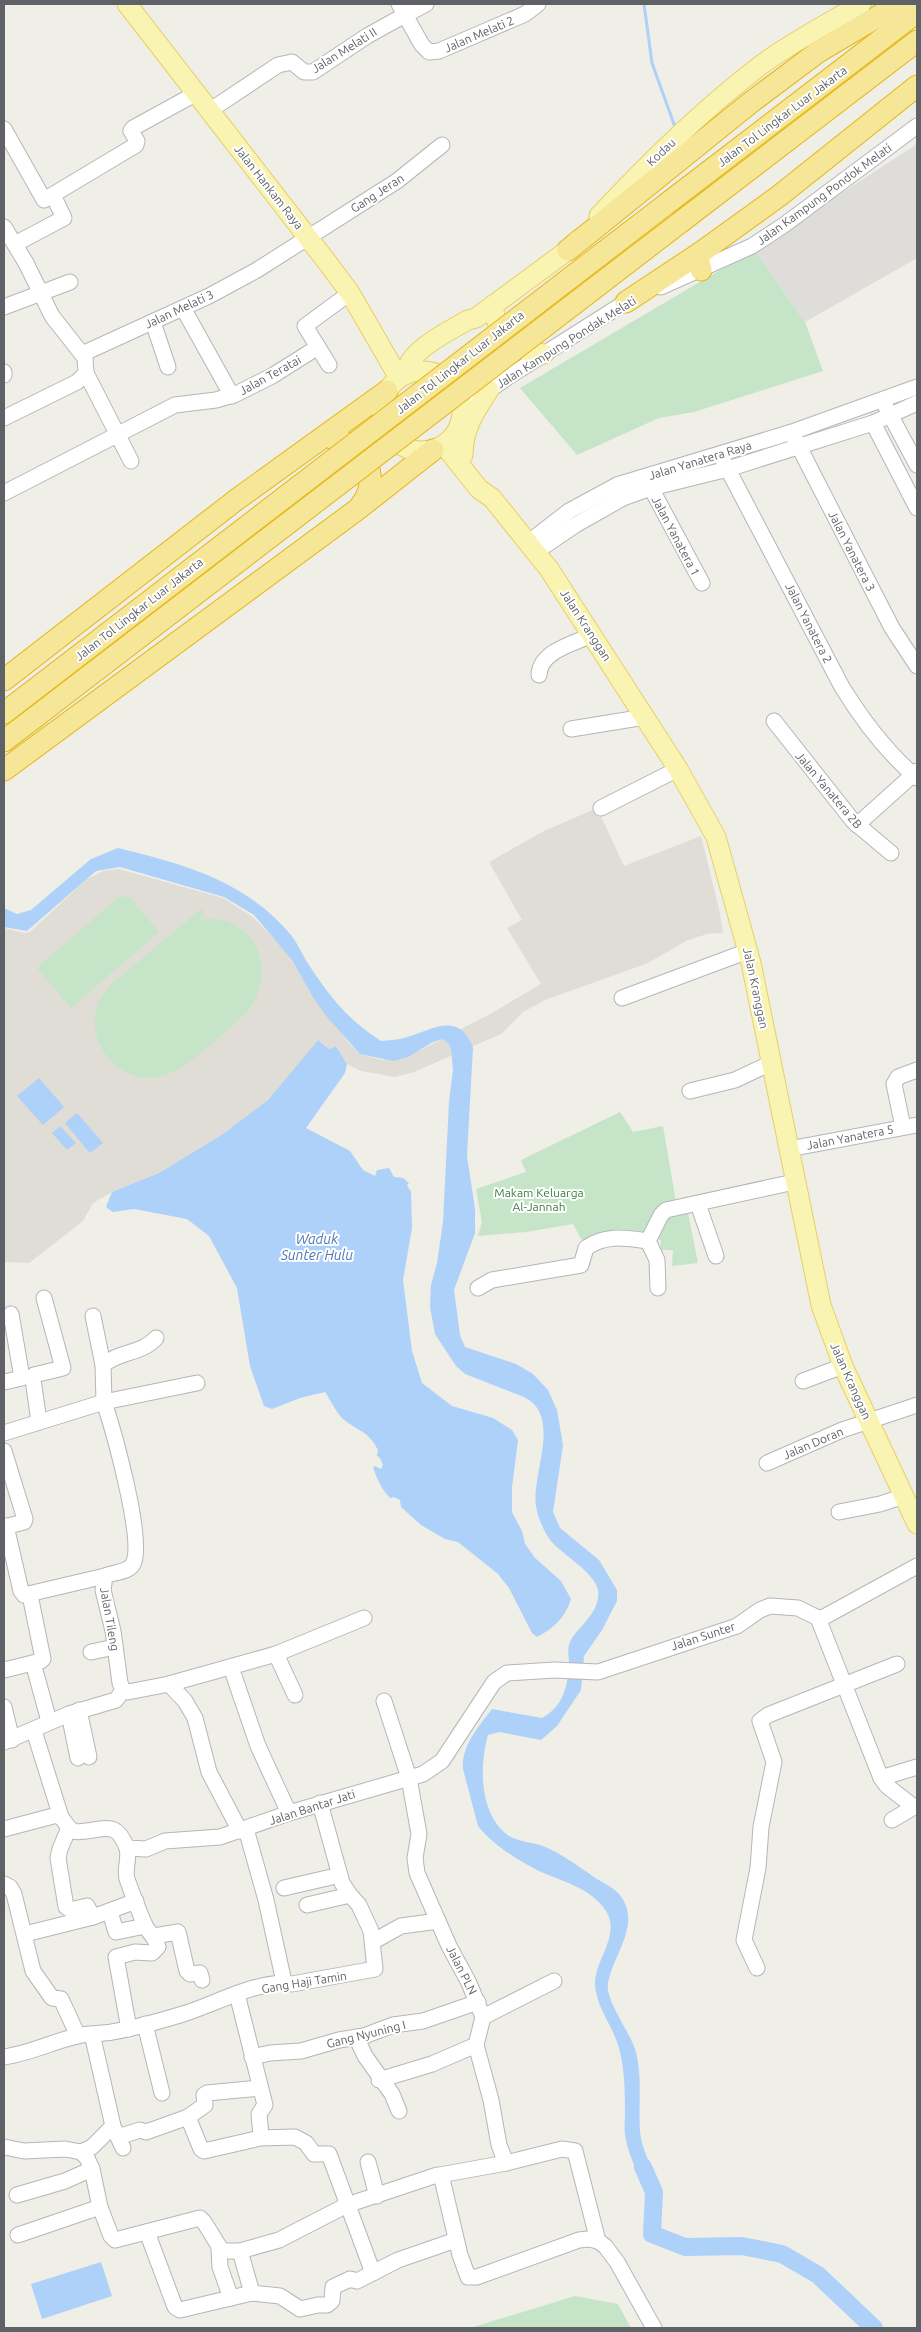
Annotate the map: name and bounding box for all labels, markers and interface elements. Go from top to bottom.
street label: Jalan Melati 2 [442,13,516,55]
street label: Jalan Melati II [309,25,379,75]
street label: Jalan Tol Lingkar Luar Jakarta [715,63,849,169]
street label: Kodau [644,136,678,168]
street label: Jalan Kampung Pondok Melati [754,141,894,247]
street label: Jalan Hankam Raya [232,142,306,232]
street label: Gang Jeran [348,171,406,215]
street label: Jalan Melati 3 [142,287,216,331]
street label: Jalan Kampung Pondak Melati [494,293,638,390]
street label: Jalan Tol Lingkar Luar Jakarta [394,308,526,416]
street label: Jalan Teratai [237,353,303,397]
street label: Jalan Yanatera Raya [647,438,753,482]
street label: Jalan Yanatera 1 [650,494,702,578]
street label: Jalan Yanatera 3 [826,509,878,593]
street label: Jalan Tol Lingkar Luar Jakarta [73,555,205,663]
street label: Jalan Yanatera 2 [783,581,835,665]
street label: Jalan Kranggan [558,587,614,663]
street label: Jalan Yanatera 2B [793,749,865,831]
street label: Jalan Kranggan [741,946,771,1030]
street label: Jalan Yanatera 5 [805,1122,895,1152]
park label: Makam Keluarga Al-Jannah [494,1186,584,1213]
water label: Waduk Sunter Hulu [280,1231,353,1263]
street label: Jalan Kranggan [828,1341,874,1421]
street label: Jalan Doran [781,1425,845,1461]
street label: Jalan Tileng [98,1586,122,1652]
street label: Jalan Sunter [669,1619,737,1653]
street label: Jalan Bantar Jati [267,1787,357,1827]
street label: Jalan PLN [444,1943,480,1997]
street label: Gang Haji Tamin [260,1969,348,1995]
street label: Gang Nyuning I [325,2018,407,2050]

